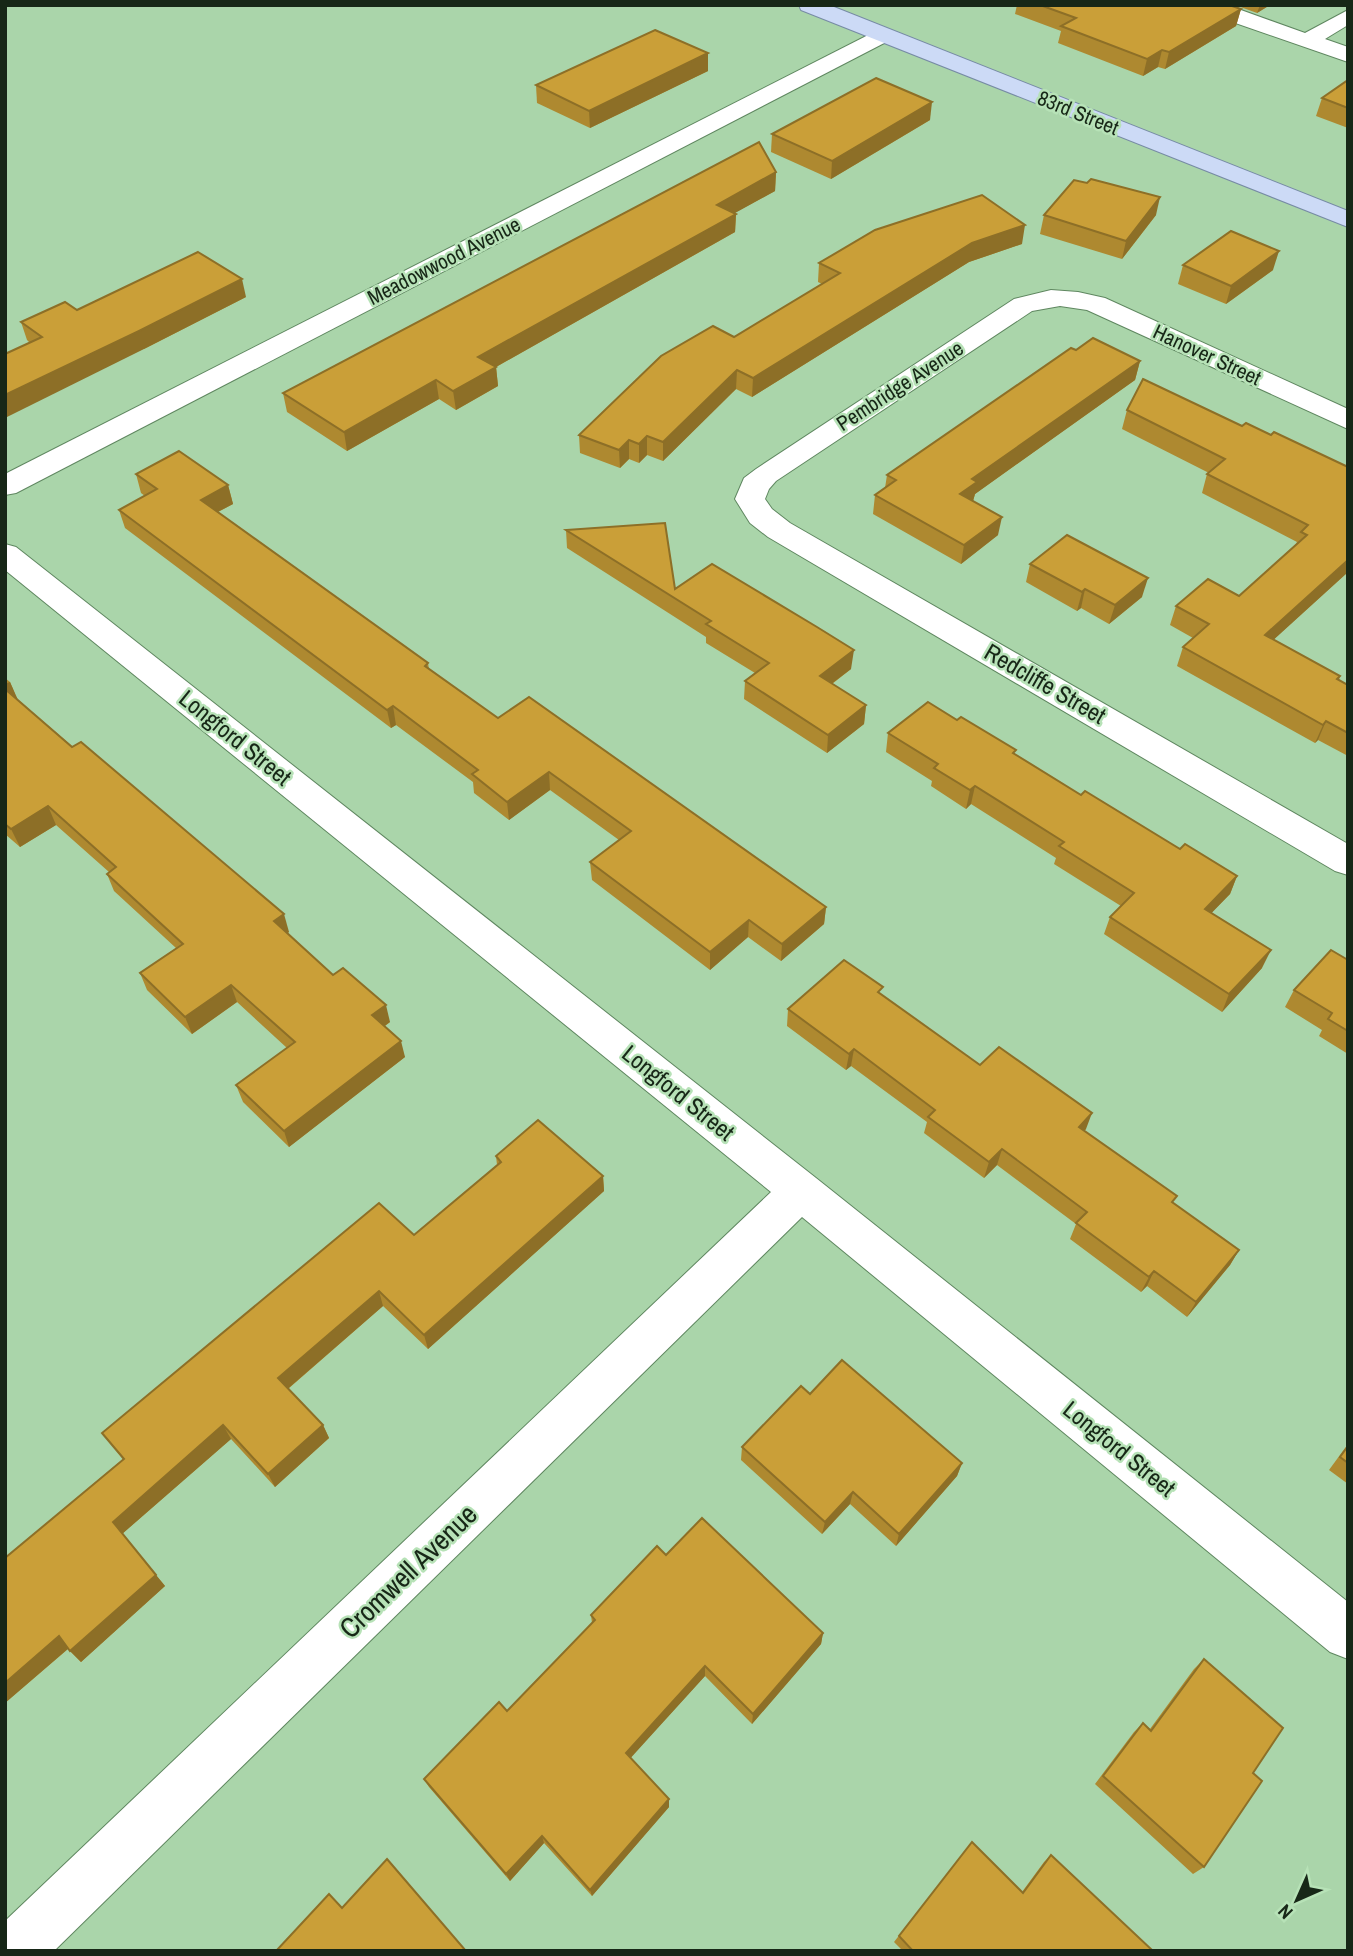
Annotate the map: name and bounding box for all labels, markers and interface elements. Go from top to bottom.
street label: 83rd Street [1033,83,1123,142]
street label: Meadowwood Avenue [362,209,525,312]
street label: Hanover Street [1149,317,1266,392]
street label: Pembridge Avenue [831,334,969,438]
street label: Redcliffe Street [979,635,1113,731]
street label: Longford Street [173,682,299,793]
street label: Longford Street [616,1037,742,1148]
street label: Longford Street [1057,1393,1183,1504]
street label: Cromwell Avenue [331,1495,485,1647]
north arrow [1262,1865,1332,1935]
text: N [1272,1899,1298,1925]

